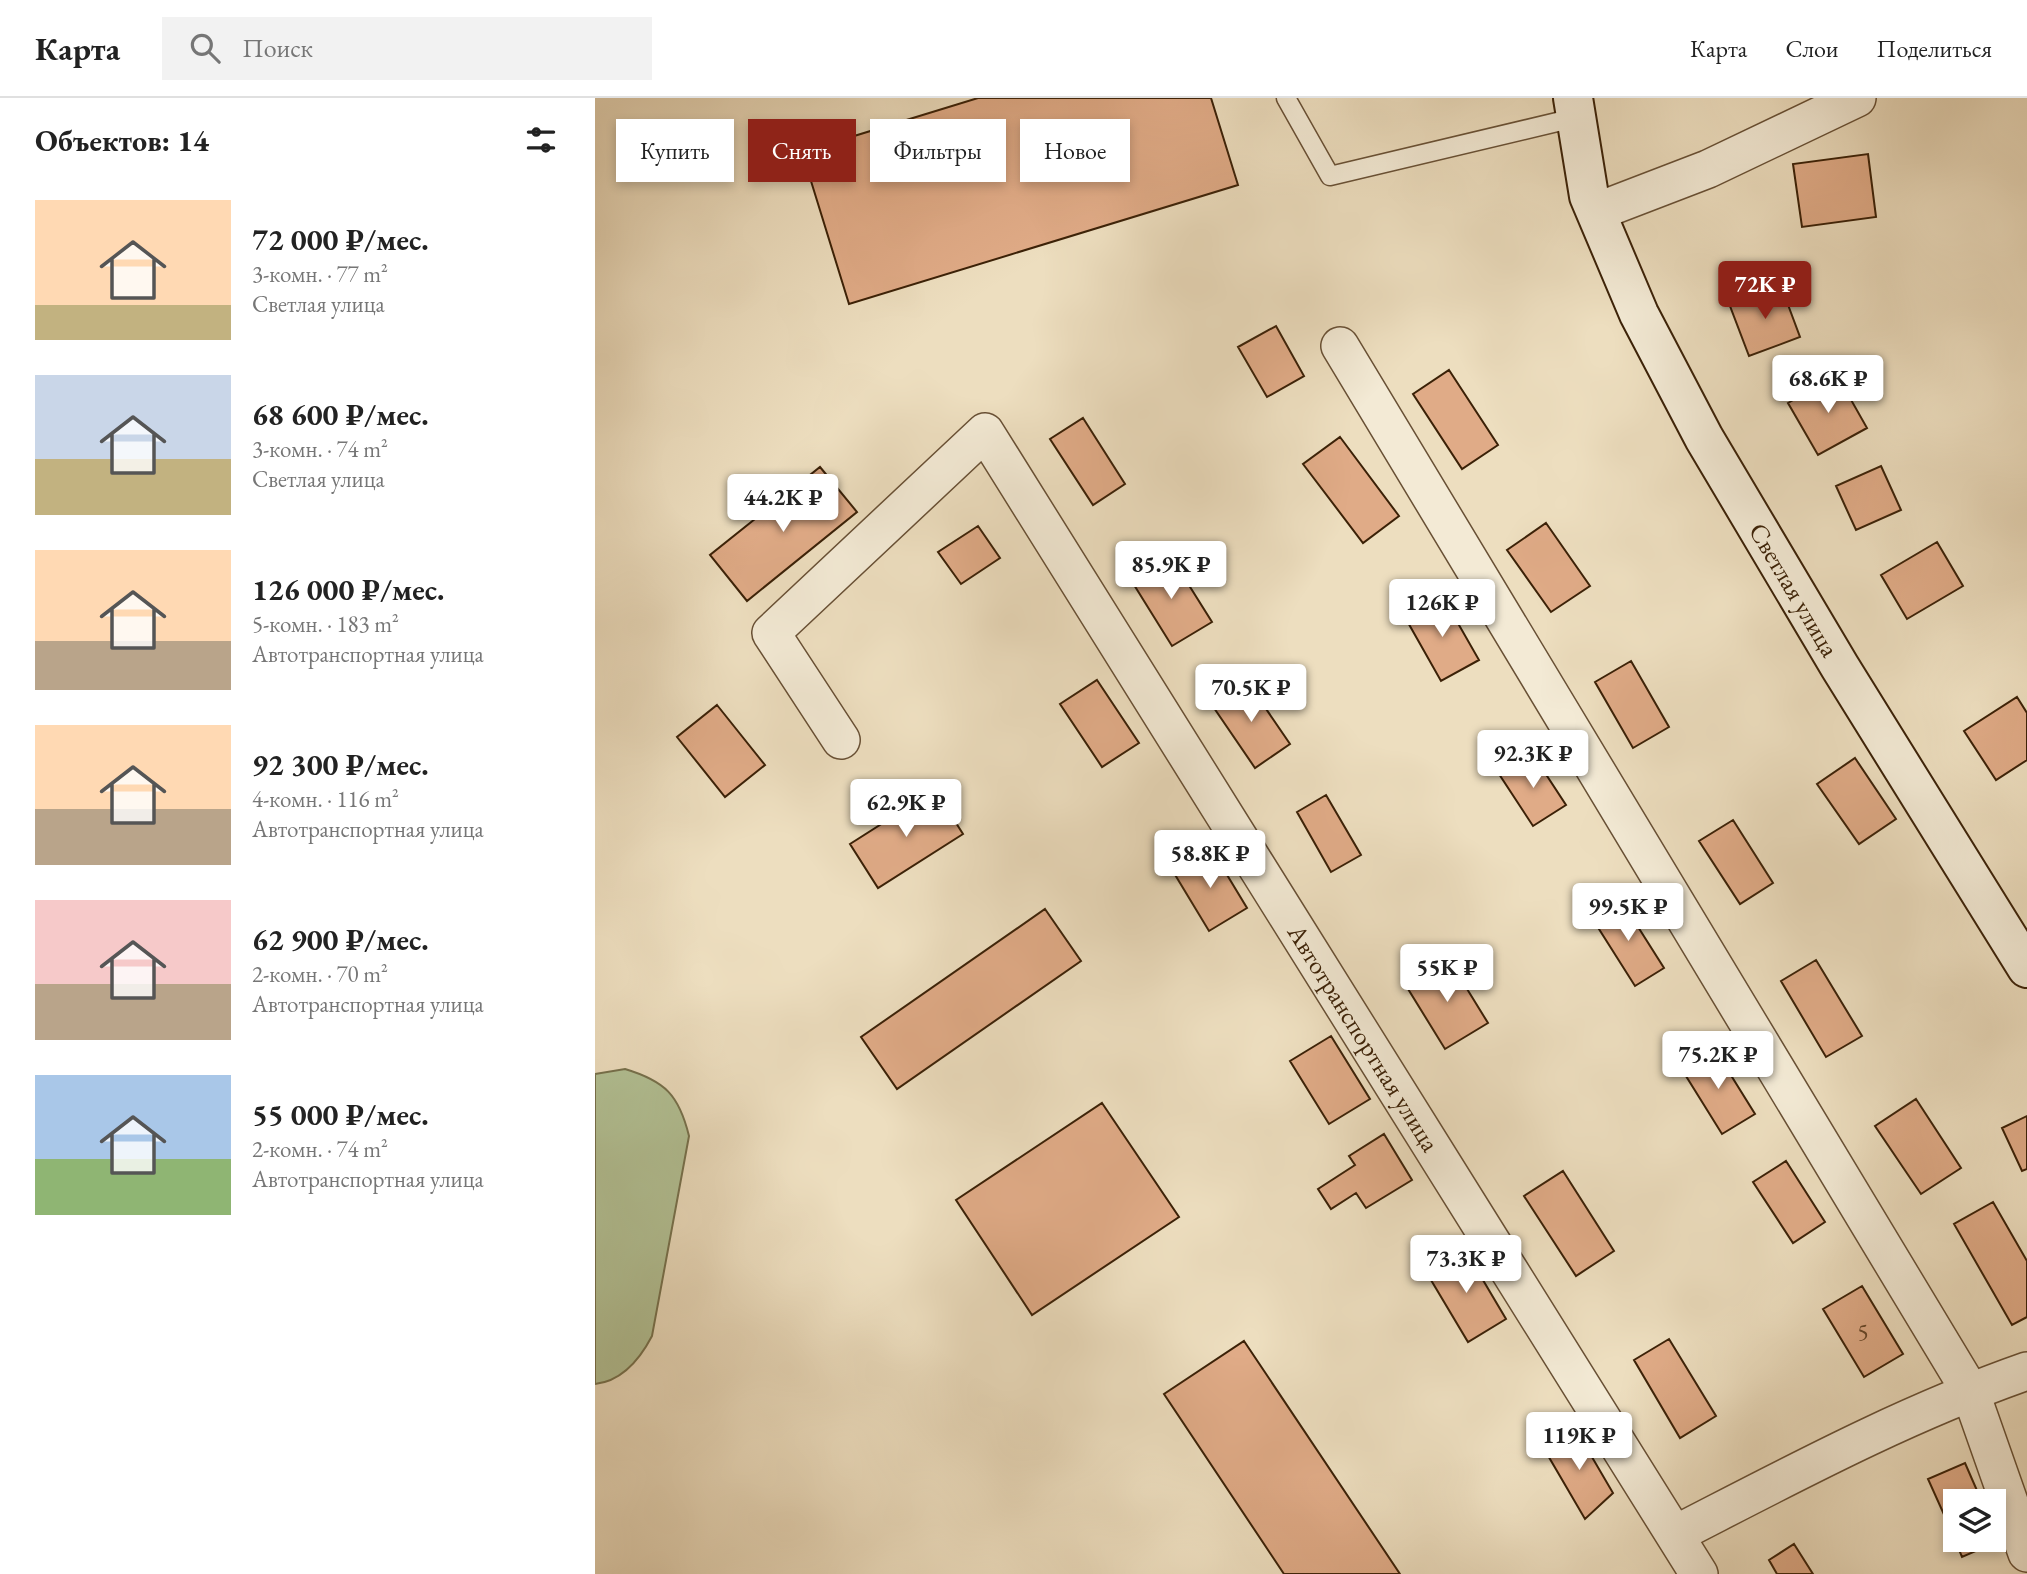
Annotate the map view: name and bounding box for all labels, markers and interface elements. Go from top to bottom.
search box [162,17,652,80]
text: Карта [35,27,120,70]
icon: search [186,29,224,67]
text: Поиск [242,31,313,65]
text: Карта [1690,33,1747,64]
text: Слои [1785,33,1839,64]
text: Поделиться [1877,33,1992,64]
chip: Купить [616,119,734,182]
chip: Снять [748,119,856,182]
chip: Фильтры [870,119,1006,182]
chip: Новое [1020,119,1130,182]
text: Объектов: 14 [35,121,209,160]
icon: filters [522,121,560,159]
text: 72 000 ₽/мес. [252,220,429,259]
icon: home [91,228,175,312]
text: 3-комн. · 77 m² [252,259,388,289]
pin: 72K ₽ [1716,262,1814,321]
text: 72K ₽ [1734,269,1796,299]
text: Светлая улица [252,289,385,319]
pin: 68.6K ₽ [1763,356,1893,415]
text: 68.6K ₽ [1788,363,1868,393]
text: 68 600 ₽/мес. [252,395,429,434]
icon: home [91,403,175,487]
text: 3-комн. · 74 m² [252,434,388,464]
text: Светлая улица [252,464,385,494]
pin: 44.2K ₽ [718,474,848,534]
text: 44.2K ₽ [743,482,823,512]
street label: Светлая улица [1741,517,1847,664]
pin: 85.9K ₽ [1106,542,1236,601]
text: 85.9K ₽ [1131,549,1211,579]
text: 126 000 ₽/мес. [252,570,445,609]
icon: home [91,578,175,662]
pin: 126K ₽ [1385,580,1499,639]
text: 126K ₽ [1405,587,1479,617]
text: 5-комн. · 183 m² [252,609,399,639]
text: Автотранспортная улица [252,639,484,669]
pin: 70.5K ₽ [1186,664,1316,724]
text: 70.5K ₽ [1211,672,1291,702]
pin: 92.3K ₽ [1468,730,1598,790]
text: 92.3K ₽ [1493,738,1573,768]
text: 92 300 ₽/мес. [252,745,429,784]
icon: home [91,753,175,837]
pin: 62.9K ₽ [841,780,971,839]
text: 4-комн. · 116 m² [252,784,399,814]
text: 62.9K ₽ [866,787,946,817]
text: Автотранспортная улица [252,814,484,844]
pin: 58.8K ₽ [1145,830,1275,890]
text: 58.8K ₽ [1170,838,1250,868]
pin: 99.5K ₽ [1563,884,1693,943]
text: 99.5K ₽ [1588,891,1668,921]
street label: Автотранспортная улица [1279,917,1448,1158]
text: 62 900 ₽/мес. [252,920,429,959]
icon: home [91,928,175,1012]
pin: 55K ₽ [1398,944,1496,1004]
text: 55K ₽ [1416,952,1478,982]
text: 2-комн. · 70 m² [252,959,388,989]
text: Автотранспортная улица [252,989,484,1019]
pin: 75.2K ₽ [1653,1032,1783,1091]
text: 75.2K ₽ [1678,1039,1758,1069]
text: 55 000 ₽/мес. [252,1095,429,1134]
icon: home [91,1103,175,1187]
text: 2-комн. · 74 m² [252,1134,388,1164]
text: Автотранспортная улица [252,1164,484,1194]
pin: 73.3K ₽ [1401,1236,1531,1295]
text: 73.3K ₽ [1426,1243,1506,1273]
house number: 5 [1857,1317,1869,1347]
pin: 119K ₽ [1522,1412,1636,1472]
text: 119K ₽ [1542,1420,1616,1450]
map controls [1943,1489,2006,1552]
button: layers [1943,1489,2006,1552]

